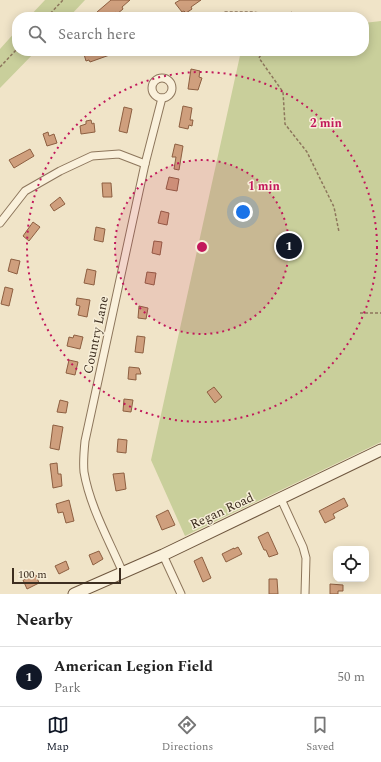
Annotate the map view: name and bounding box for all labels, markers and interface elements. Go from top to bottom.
search box [12,12,369,56]
icon: search [26,23,48,45]
text: Search here [58,23,136,46]
text: 2 min [310,114,343,133]
text: 1 min [248,177,281,196]
your location [233,202,253,222]
pin: 1 [276,231,302,261]
centre of rings [195,240,209,254]
street label: Country Lane [78,294,114,376]
street label: Regan Road [187,487,257,535]
map controls [333,546,369,582]
button: locate [333,546,369,582]
scale bar [12,566,121,585]
text: 100 m [18,566,47,583]
text: Nearby [16,607,72,633]
text: American Legion Field [54,655,213,678]
text: 1 [25,667,33,687]
text: 50 m [338,667,365,687]
text: Park [54,678,81,698]
tab: Map [47,714,69,755]
tab: Directions [162,714,213,755]
tab: Saved [306,714,334,755]

